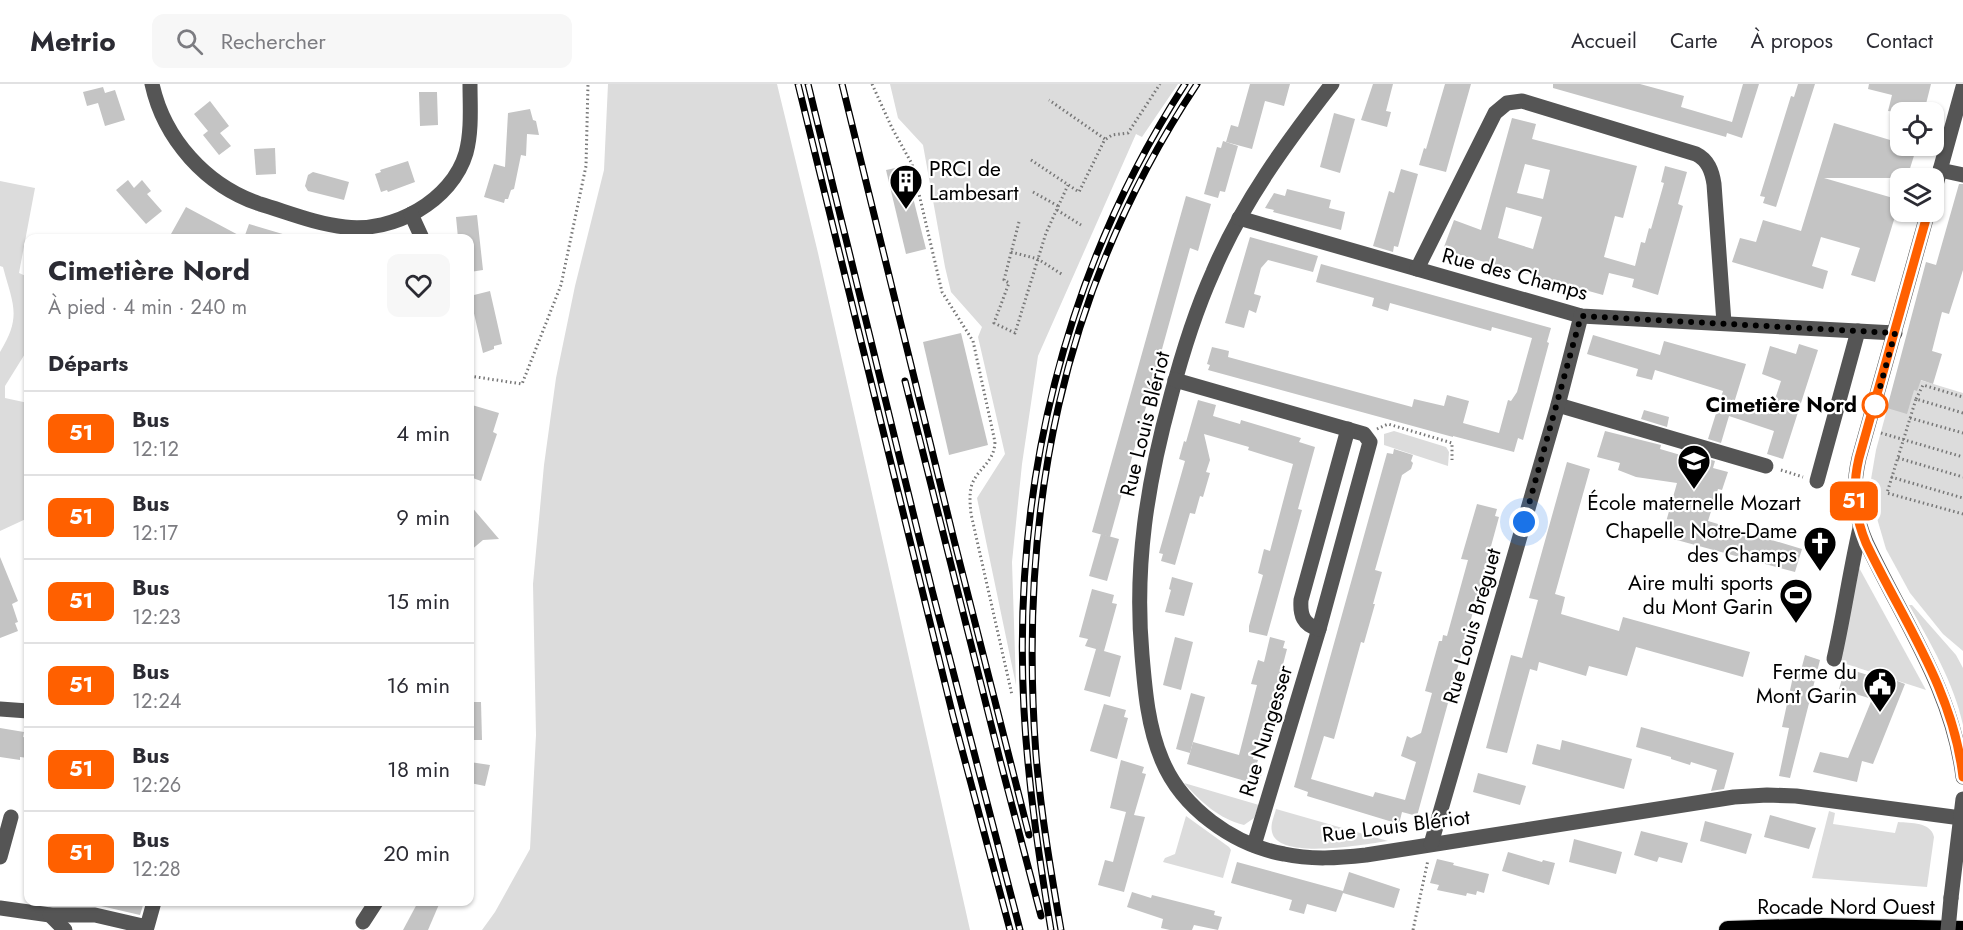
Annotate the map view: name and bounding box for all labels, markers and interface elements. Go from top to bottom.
search box [152,14,572,68]
text: Metrio [30,21,116,62]
icon: search [173,25,206,58]
text: Rechercher [221,25,326,57]
text: Accueil [1571,26,1637,56]
text: Carte [1670,26,1718,56]
text: À propos [1751,26,1833,56]
text: Contact [1866,26,1933,56]
map controls [1890,102,1944,222]
button: locate [1890,102,1944,156]
place label: PRCI de Lambesart [929,154,1019,208]
building icon: PRCI de Lambesart [888,163,924,210]
button: layers [1890,168,1944,222]
street label: Rue des Champs [1439,240,1591,308]
text: Cimetière Nord [48,250,250,291]
button: heart [387,254,450,317]
text: À pied · 4 min · 240 m [48,293,247,322]
text: Départs [48,347,128,379]
street label: Rue Louis Blériot [1112,348,1178,500]
place label: Cimetière Nord [1705,390,1857,420]
marker: Cimetière Nord [1862,392,1888,418]
text: Bus [132,403,169,435]
text: 4 min [396,417,450,449]
text: 51 [69,418,93,448]
text: 12:12 [132,435,179,464]
school or university icon: École maternelle Mozart [1676,443,1712,490]
line badge: 51 [1827,482,1881,520]
text: 51 [1842,486,1866,516]
text: Bus [132,487,169,519]
place label: École maternelle Mozart [1587,488,1801,518]
text: 9 min [396,501,450,533]
text: 51 [69,502,93,532]
your location [1509,507,1539,537]
place label: Chapelle Notre-Dame des Champs [1605,516,1797,570]
text: 12:17 [132,519,178,548]
church icon: Chapelle Notre-Dame des Champs [1802,525,1838,572]
street label: Rue Louis Bréguet [1435,545,1509,707]
place label: Aire multi sports du Mont Garin [1628,568,1773,622]
text: Bus [132,571,169,603]
sports icon: Aire multi sports du Mont Garin [1778,577,1814,624]
text: 15 min [387,585,450,617]
text: 51 [69,586,93,616]
text: 12:23 [132,603,181,632]
text: Bus [132,655,169,687]
place label: Ferme du Mont Garin [1756,657,1857,711]
street label: Rue Nungesser [1232,661,1300,800]
public building icon: Ferme du Mont Garin [1862,666,1898,713]
text: 16 min [386,669,450,701]
text: 51 [69,670,93,700]
text: 12:24 [132,687,181,716]
text: Bus [132,739,169,771]
text: 18 min [387,753,450,785]
text: 51 [69,754,93,784]
text: 12:26 [132,771,181,800]
street label: Rue Louis Blériot [1320,802,1472,850]
text: Bus [132,823,169,855]
text: 20 min [383,837,450,869]
text: 51 [69,838,93,868]
text: 12:28 [132,855,181,884]
street label: Rocade Nord Ouest [1757,892,1935,922]

